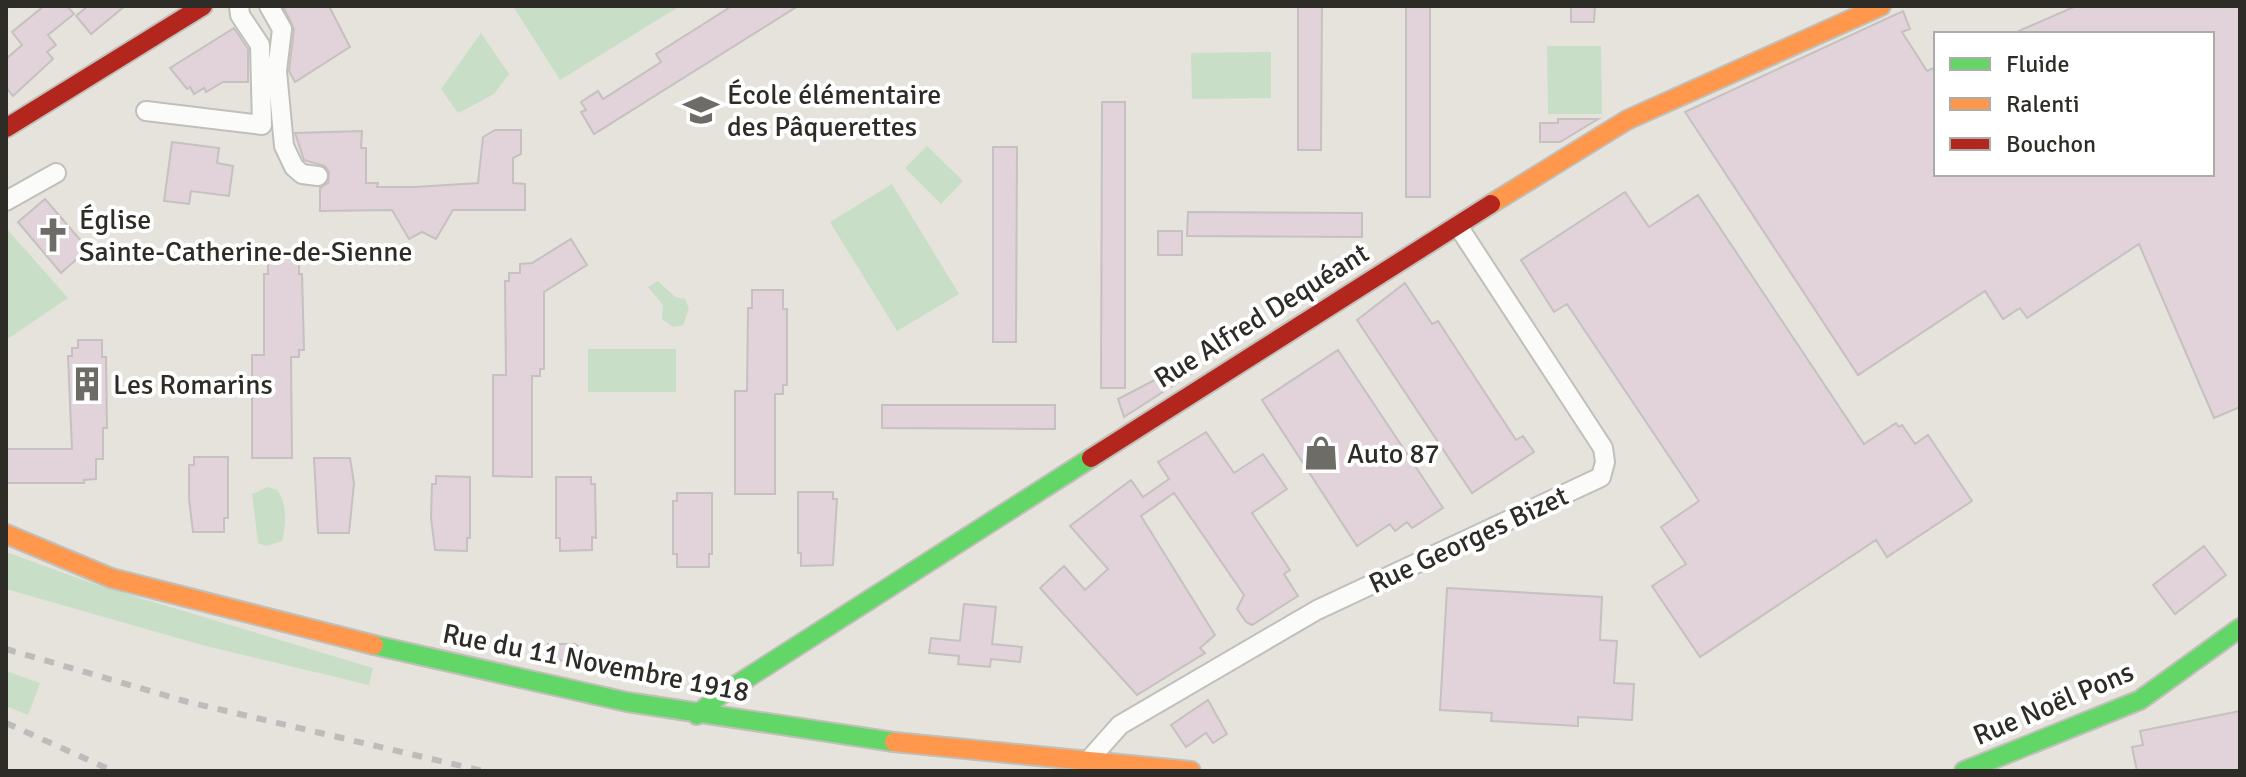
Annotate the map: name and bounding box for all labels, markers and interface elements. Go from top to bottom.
legend [1934,32,2214,176]
text: Fluide [2006,49,2070,79]
place label: École élémentaire des Pâquerettes [727,78,941,144]
text: Ralenti [2006,89,2079,119]
school or university icon: École élémentaire des Pâquerettes [682,91,720,129]
text: Bouchon [2006,129,2096,159]
place label: Église Sainte-Catherine-de-Sienne [79,203,413,269]
church icon: Église Sainte-Catherine-de-Sienne [34,216,72,254]
street label: Rue Alfred Dequéant [1148,236,1375,396]
building icon: Les Romarins [68,365,106,403]
place label: Les Romarins [113,368,273,402]
shop icon: Auto 87 [1302,434,1340,472]
place label: Auto 87 [1347,437,1440,471]
street label: Rue Georges Bizet [1363,479,1574,601]
street label: Rue du 11 Novembre 1918 [440,617,752,709]
street label: Rue Noël Pons [1968,655,2139,753]

